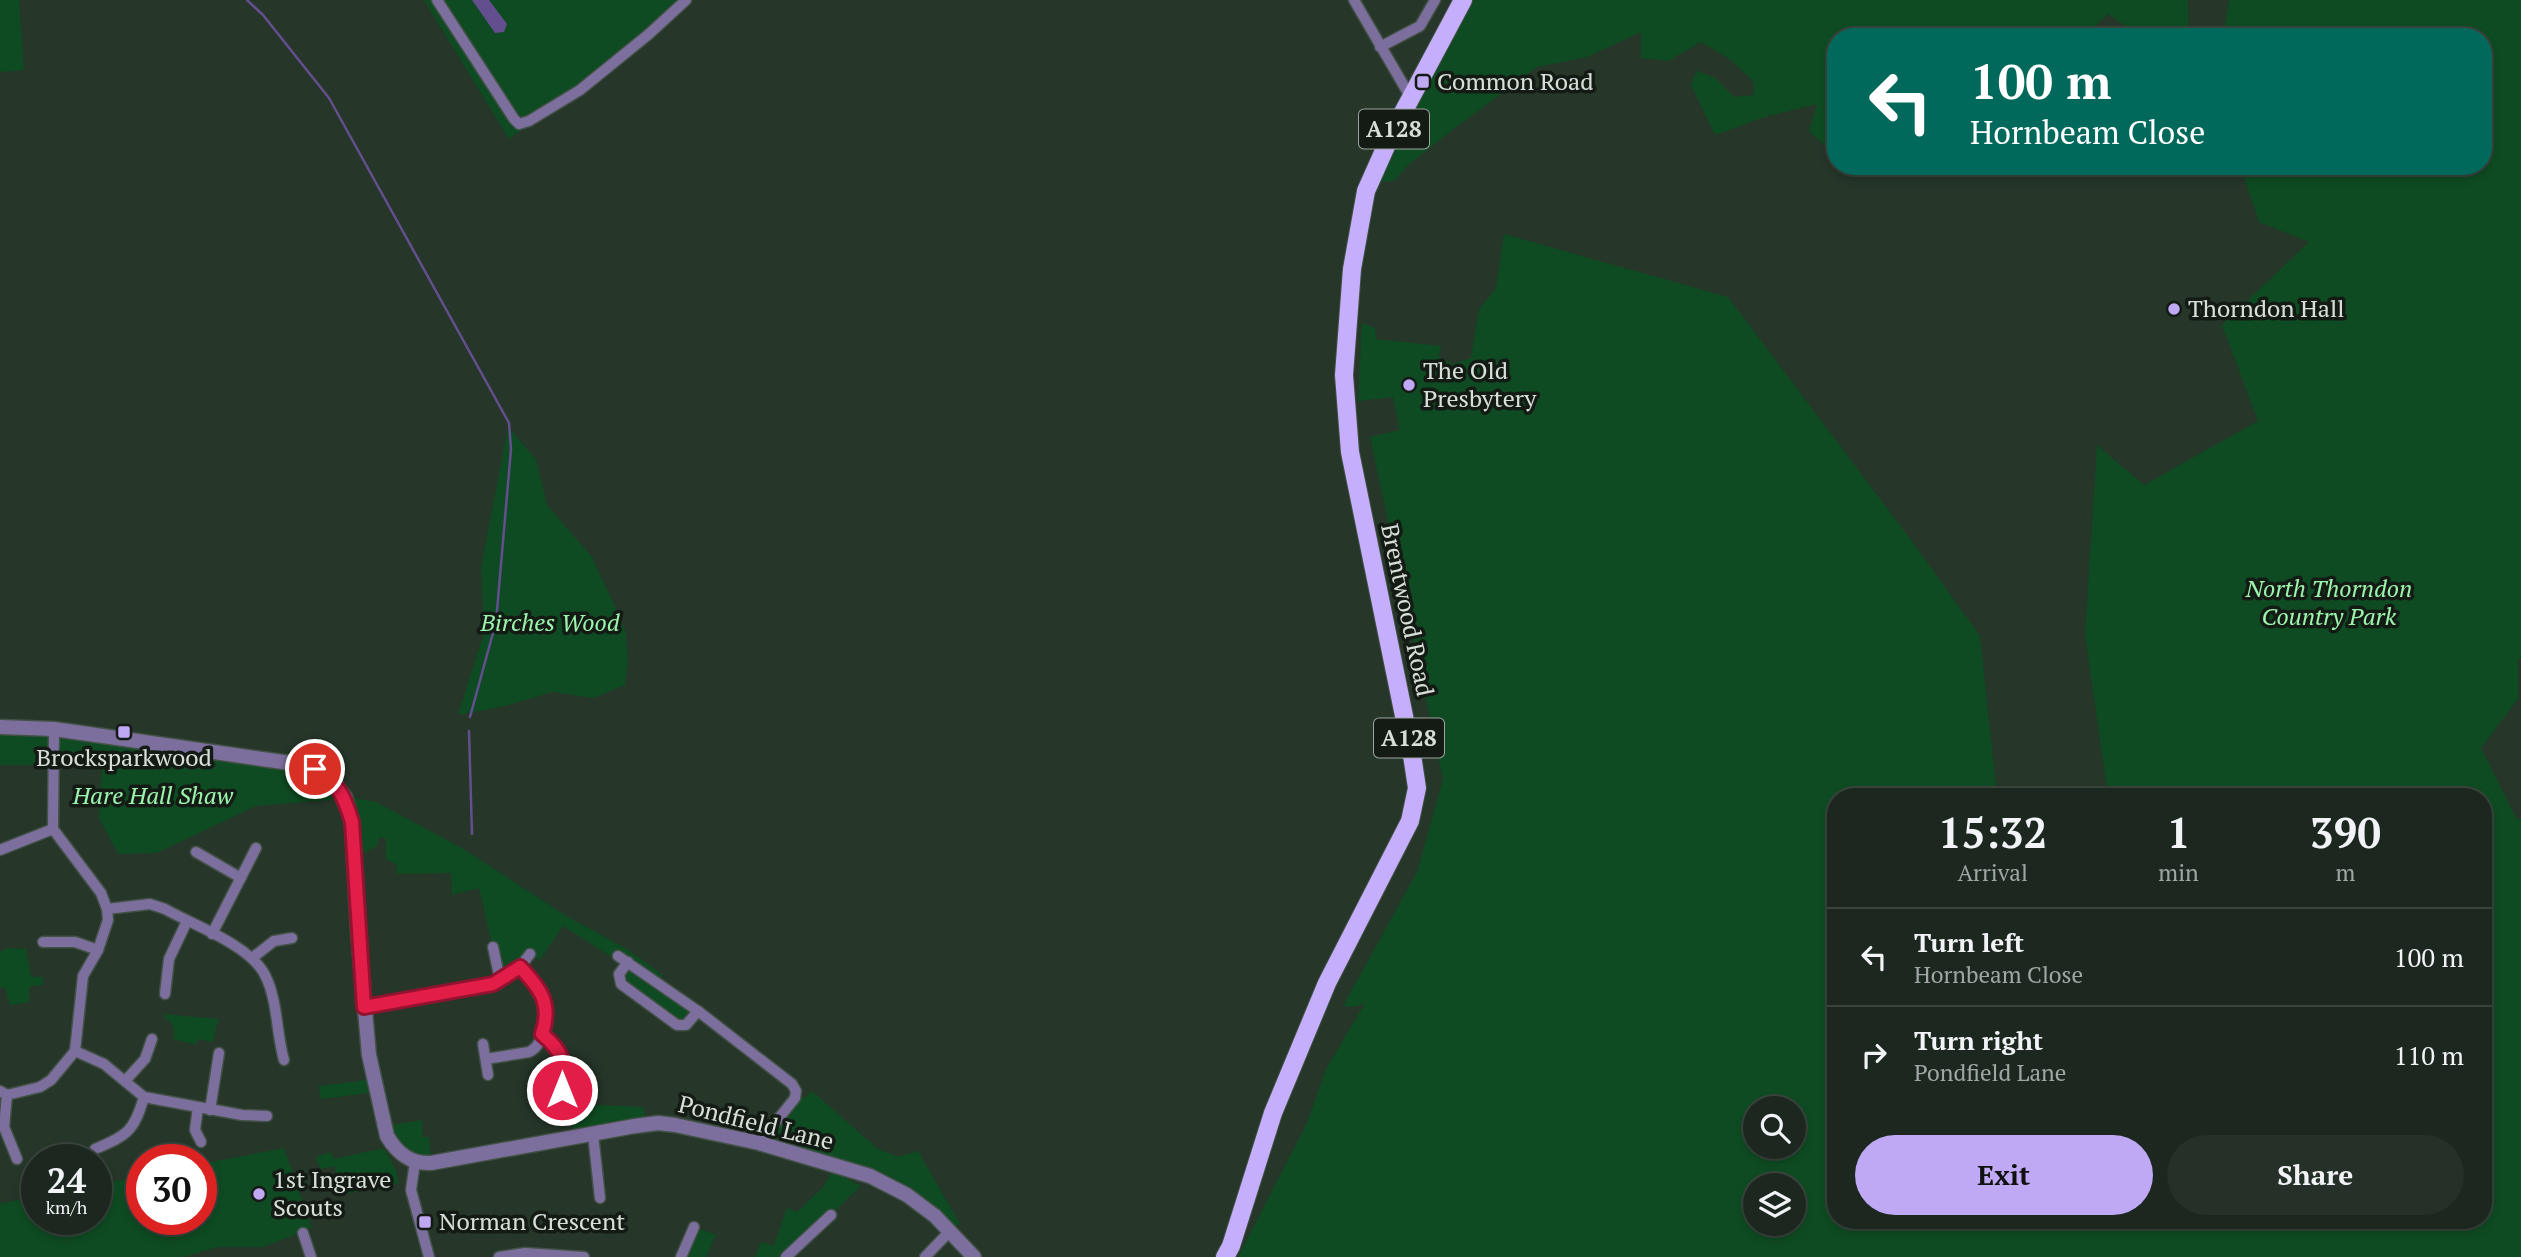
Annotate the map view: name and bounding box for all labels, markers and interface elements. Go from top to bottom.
text: 100 m [1970,48,2112,113]
icon: left [1855,56,1946,147]
place label: Common Road [1437,65,1593,97]
marker: Common Road [1415,74,1431,90]
road number: A128 [1359,110,1429,148]
text: Hornbeam Close [1970,111,2205,153]
place label: Thorndon Hall [2188,292,2344,324]
marker: Thorndon Hall [2166,301,2182,317]
place label: The Old Presbytery [1423,354,1537,414]
marker: The Old Presbytery [1401,377,1417,393]
street label: Brentwood Road [1374,521,1442,699]
park label: North Thorndon Country Park [2245,572,2412,632]
park label: Birches Wood [479,606,621,638]
road number: A128 [1374,718,1444,758]
marker: Brocksparkwood [116,724,132,740]
pin [285,739,345,799]
place label: Brocksparkwood [36,741,212,773]
icon: arrive [296,750,334,788]
park label: Hare Hall Shaw [72,779,234,811]
text: 15:32 [1938,804,2047,860]
text: 1 [2167,804,2190,860]
text: 390 [2310,804,2381,860]
text: Arrival [1957,857,2028,888]
text: min [2158,857,2199,888]
text: m [2335,857,2355,888]
text: Turn left [1914,925,2024,959]
icon: left [1855,938,1893,976]
text: 100 m [2394,940,2464,974]
text: Hornbeam Close [1914,959,2083,990]
text: Turn right [1914,1023,2043,1057]
icon: right [1855,1036,1893,1074]
text: 110 m [2394,1038,2464,1072]
position arrow [525,1053,599,1127]
text: Pondfield Lane [1914,1057,2066,1088]
street label: Pondfield Lane [675,1087,837,1157]
map controls [1743,1096,1806,1236]
button: search [1743,1096,1806,1159]
button: Exit [1855,1135,2153,1215]
button: Share [2167,1135,2464,1215]
speed limit sign: 30 [126,1144,217,1235]
text: 24 [47,1157,86,1203]
place label: 1st Ingrave Scouts [273,1163,391,1223]
button: layers [1743,1173,1806,1236]
marker: 1st Ingrave Scouts [251,1186,267,1202]
text: km/h [46,1195,87,1219]
place label: Norman Crescent [439,1205,625,1237]
marker: Norman Crescent [417,1214,433,1230]

